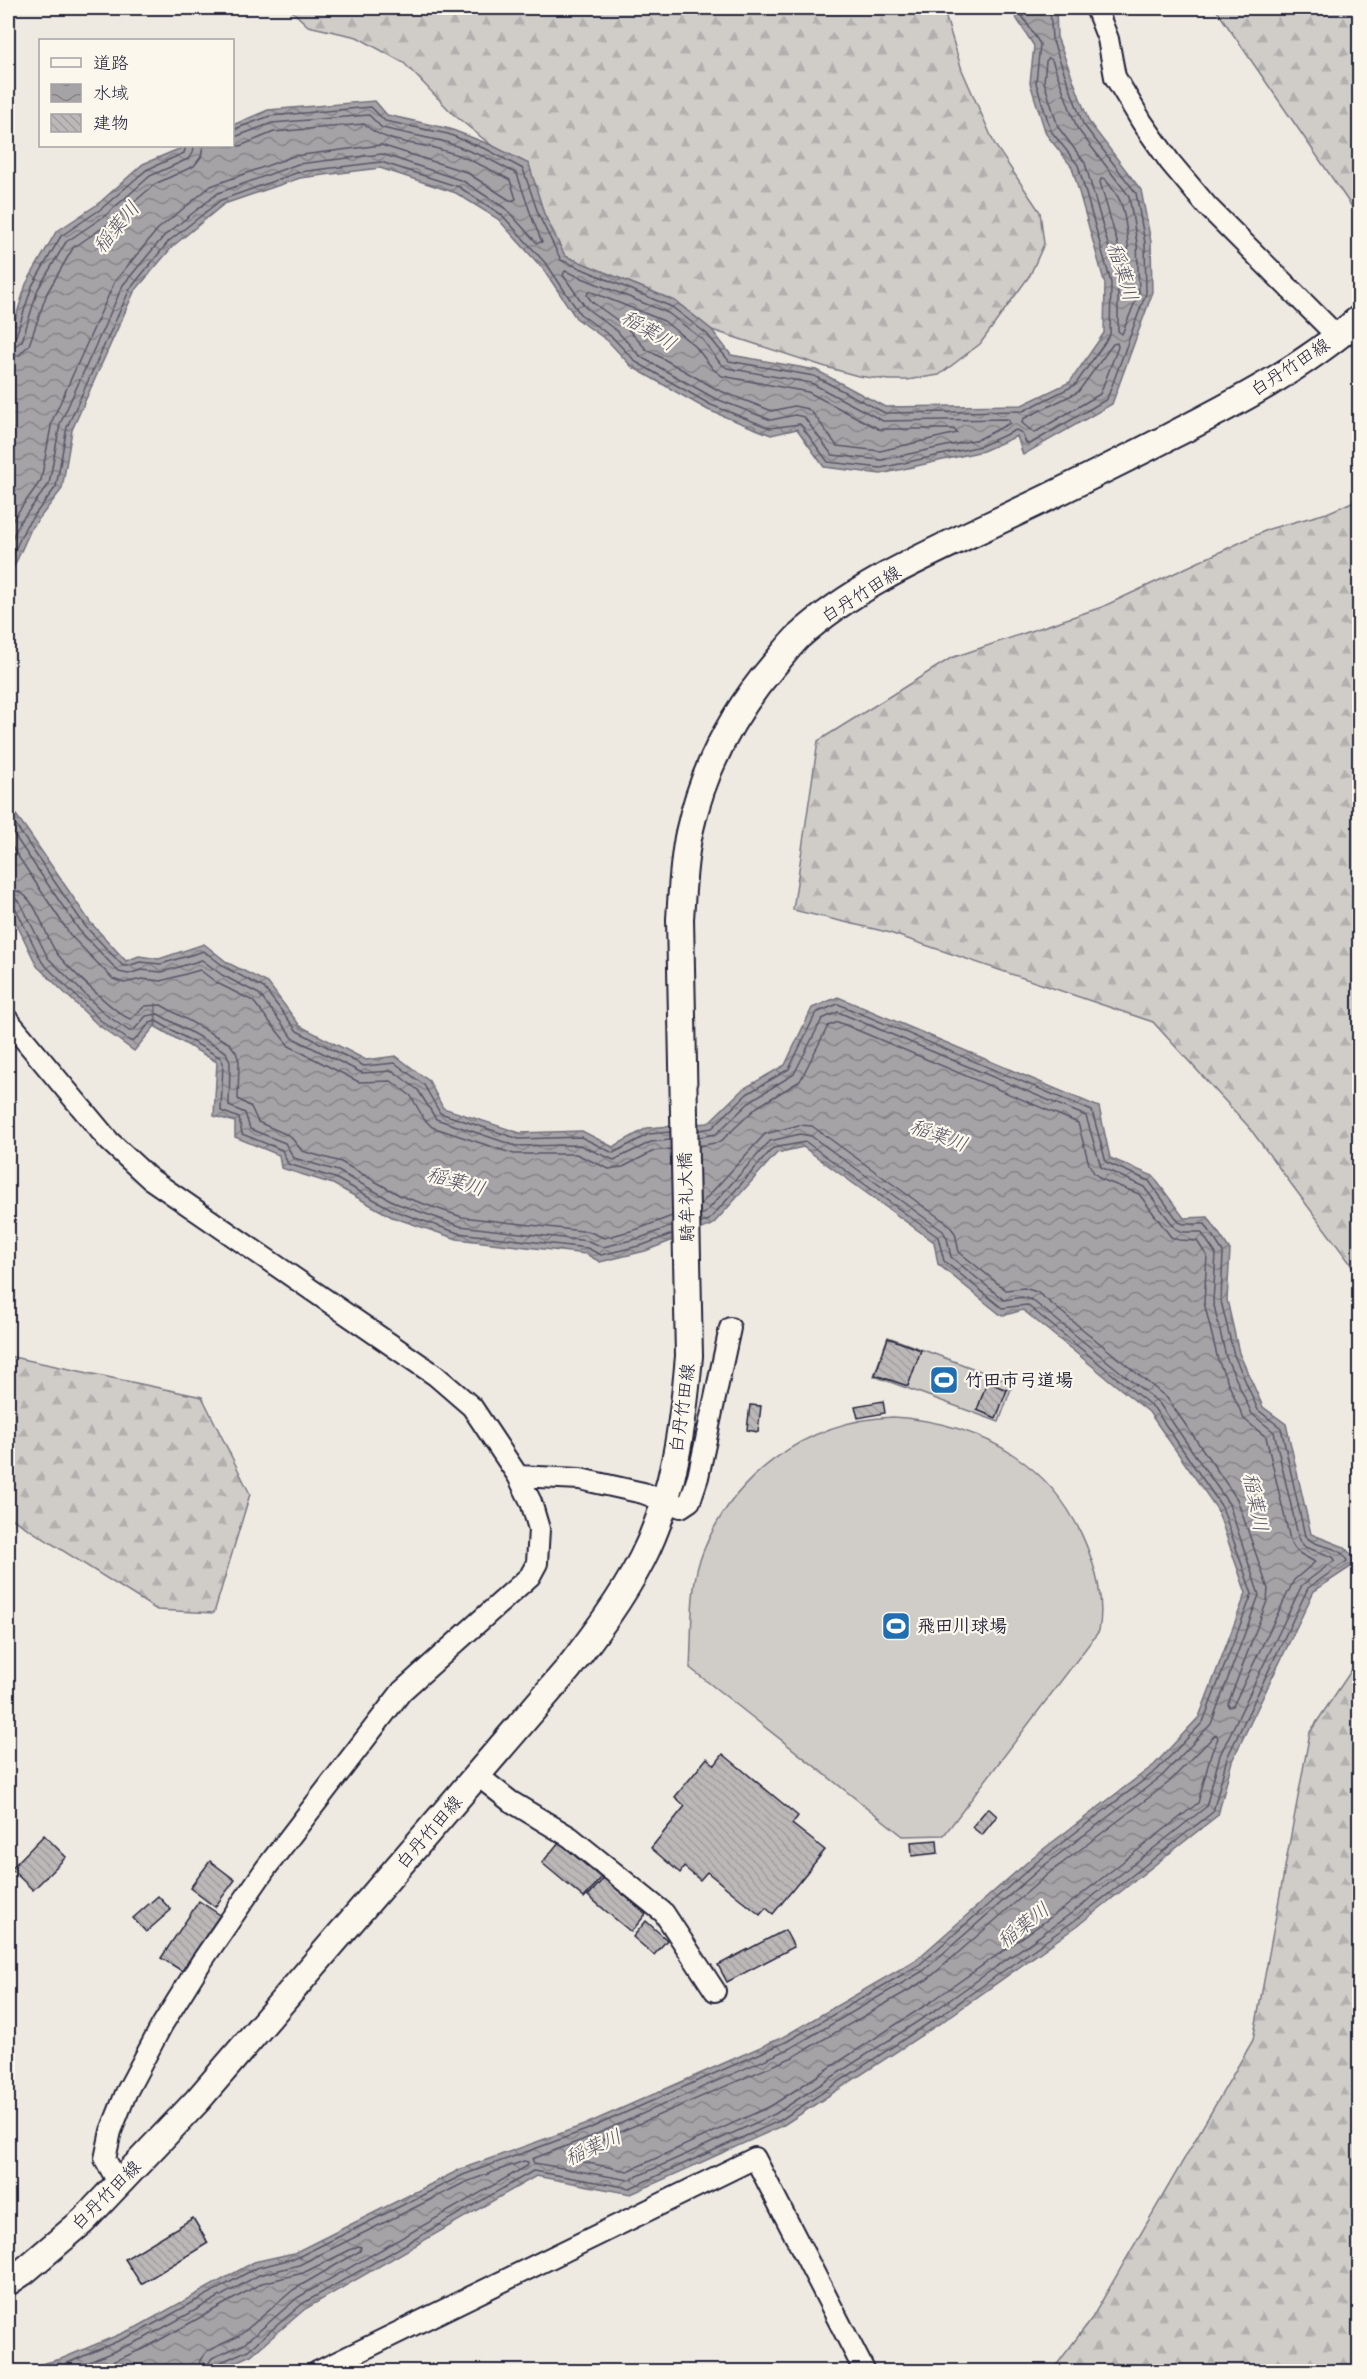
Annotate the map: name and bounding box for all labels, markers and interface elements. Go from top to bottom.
legend [39,39,234,147]
text: 道路 [93,48,129,75]
text: 水域 [93,78,129,105]
text: 建物 [93,108,129,135]
water label: 稲葉川 [84,194,146,259]
water label: 稲葉川 [1101,239,1147,305]
water label: 稲葉川 [616,301,683,357]
street label: 白丹竹田線 [1244,330,1334,402]
street label: 白丹竹田線 [815,557,906,628]
water label: 稲葉川 [906,1110,973,1158]
street label: 騎牟礼大橋 [669,1152,700,1242]
water label: 稲葉川 [423,1157,489,1203]
street label: 白丹竹田線 [661,1361,700,1454]
sports icon: 竹田市弓道場 [928,1364,960,1396]
place label: 竹田市弓道場 [965,1365,1073,1392]
water label: 稲葉川 [1237,1469,1277,1534]
sports icon: 飛田川球場 [880,1610,912,1642]
place label: 飛田川球場 [917,1611,1007,1638]
street label: 白丹竹田線 [388,1788,468,1874]
water label: 稲葉川 [990,1894,1055,1955]
water label: 稲葉川 [559,2120,626,2172]
street label: 白丹竹田線 [64,2153,146,2235]

